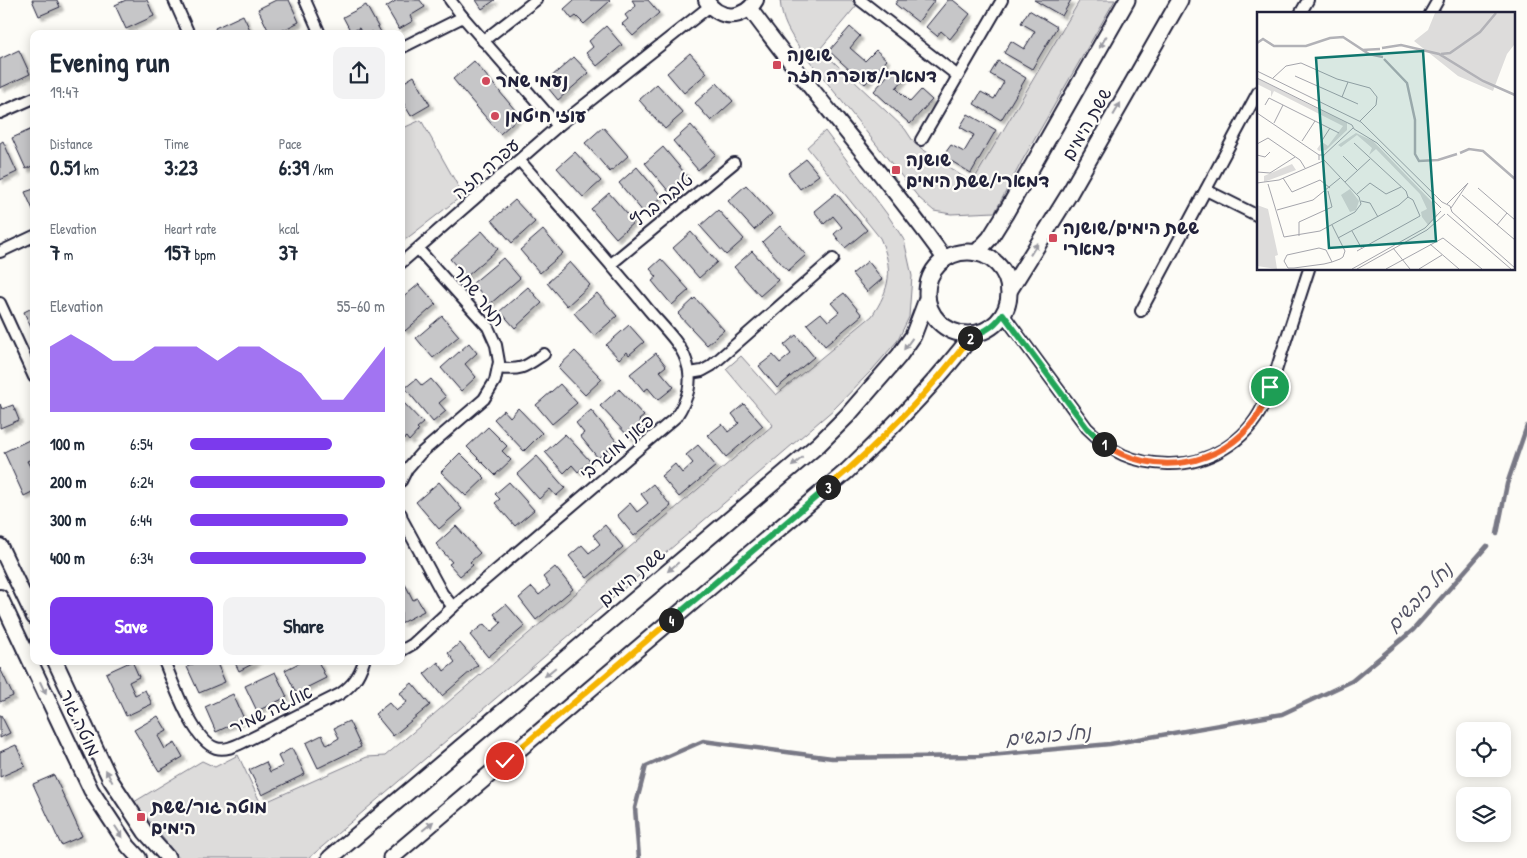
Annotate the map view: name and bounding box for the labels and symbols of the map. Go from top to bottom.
inset map [1257,12,1514,270]
one-way arrow [1099,36,1108,49]
place label: שושנה דמארי/עופרה חזה [787,42,937,88]
marker: שושנה דמארי/עופרה חזה [771,59,783,71]
place label: נעמי שמר [496,68,568,93]
marker: נעמי שמר [480,75,492,87]
street label: ששת הימים [1056,83,1117,165]
one-way arrow [1113,102,1121,117]
place label: עוזי חיטמן [505,103,586,128]
marker: עוזי חיטמן [489,110,501,122]
street label: עפרה חזה [447,133,525,205]
place label: שושנה דמארי/ששת הימים [906,147,1049,193]
marker: שושנה דמארי/ששת הימים [890,164,902,176]
street label: טובה ברץ [625,167,698,232]
place label: ששת הימים/שושנה דמארי [1063,215,1199,261]
marker: ששת הימים/שושנה דמארי [1047,232,1059,244]
one-way arrow [1030,243,1039,256]
street label: תמר שחר [447,260,512,332]
pin: 2 [958,326,982,350]
one-way arrow [903,337,913,350]
pin [1249,366,1291,408]
street label: פאני מוגרבי [574,408,659,485]
pin: 1 [1092,432,1116,456]
one-way arrow [791,456,804,467]
pin: 3 [816,474,840,500]
street label: ששת הימים [593,541,670,612]
water label: נחל כובשים [1380,556,1459,637]
one-way arrow [668,561,680,573]
pin: 4 [658,608,684,632]
one-way arrow [544,666,556,678]
street label: אולגה שמיר [225,679,316,740]
one-way arrow [40,681,48,695]
street label: מוטה גור [54,685,107,760]
water label: נחל כובשים [1004,718,1093,752]
pin [484,740,526,782]
one-way arrow [105,769,113,783]
place label: מוטה גור/ששת הימים [149,794,267,840]
marker: מוטה גור/ששת הימים [135,811,147,823]
one-way arrow [421,821,434,832]
one-way arrow [114,825,123,838]

